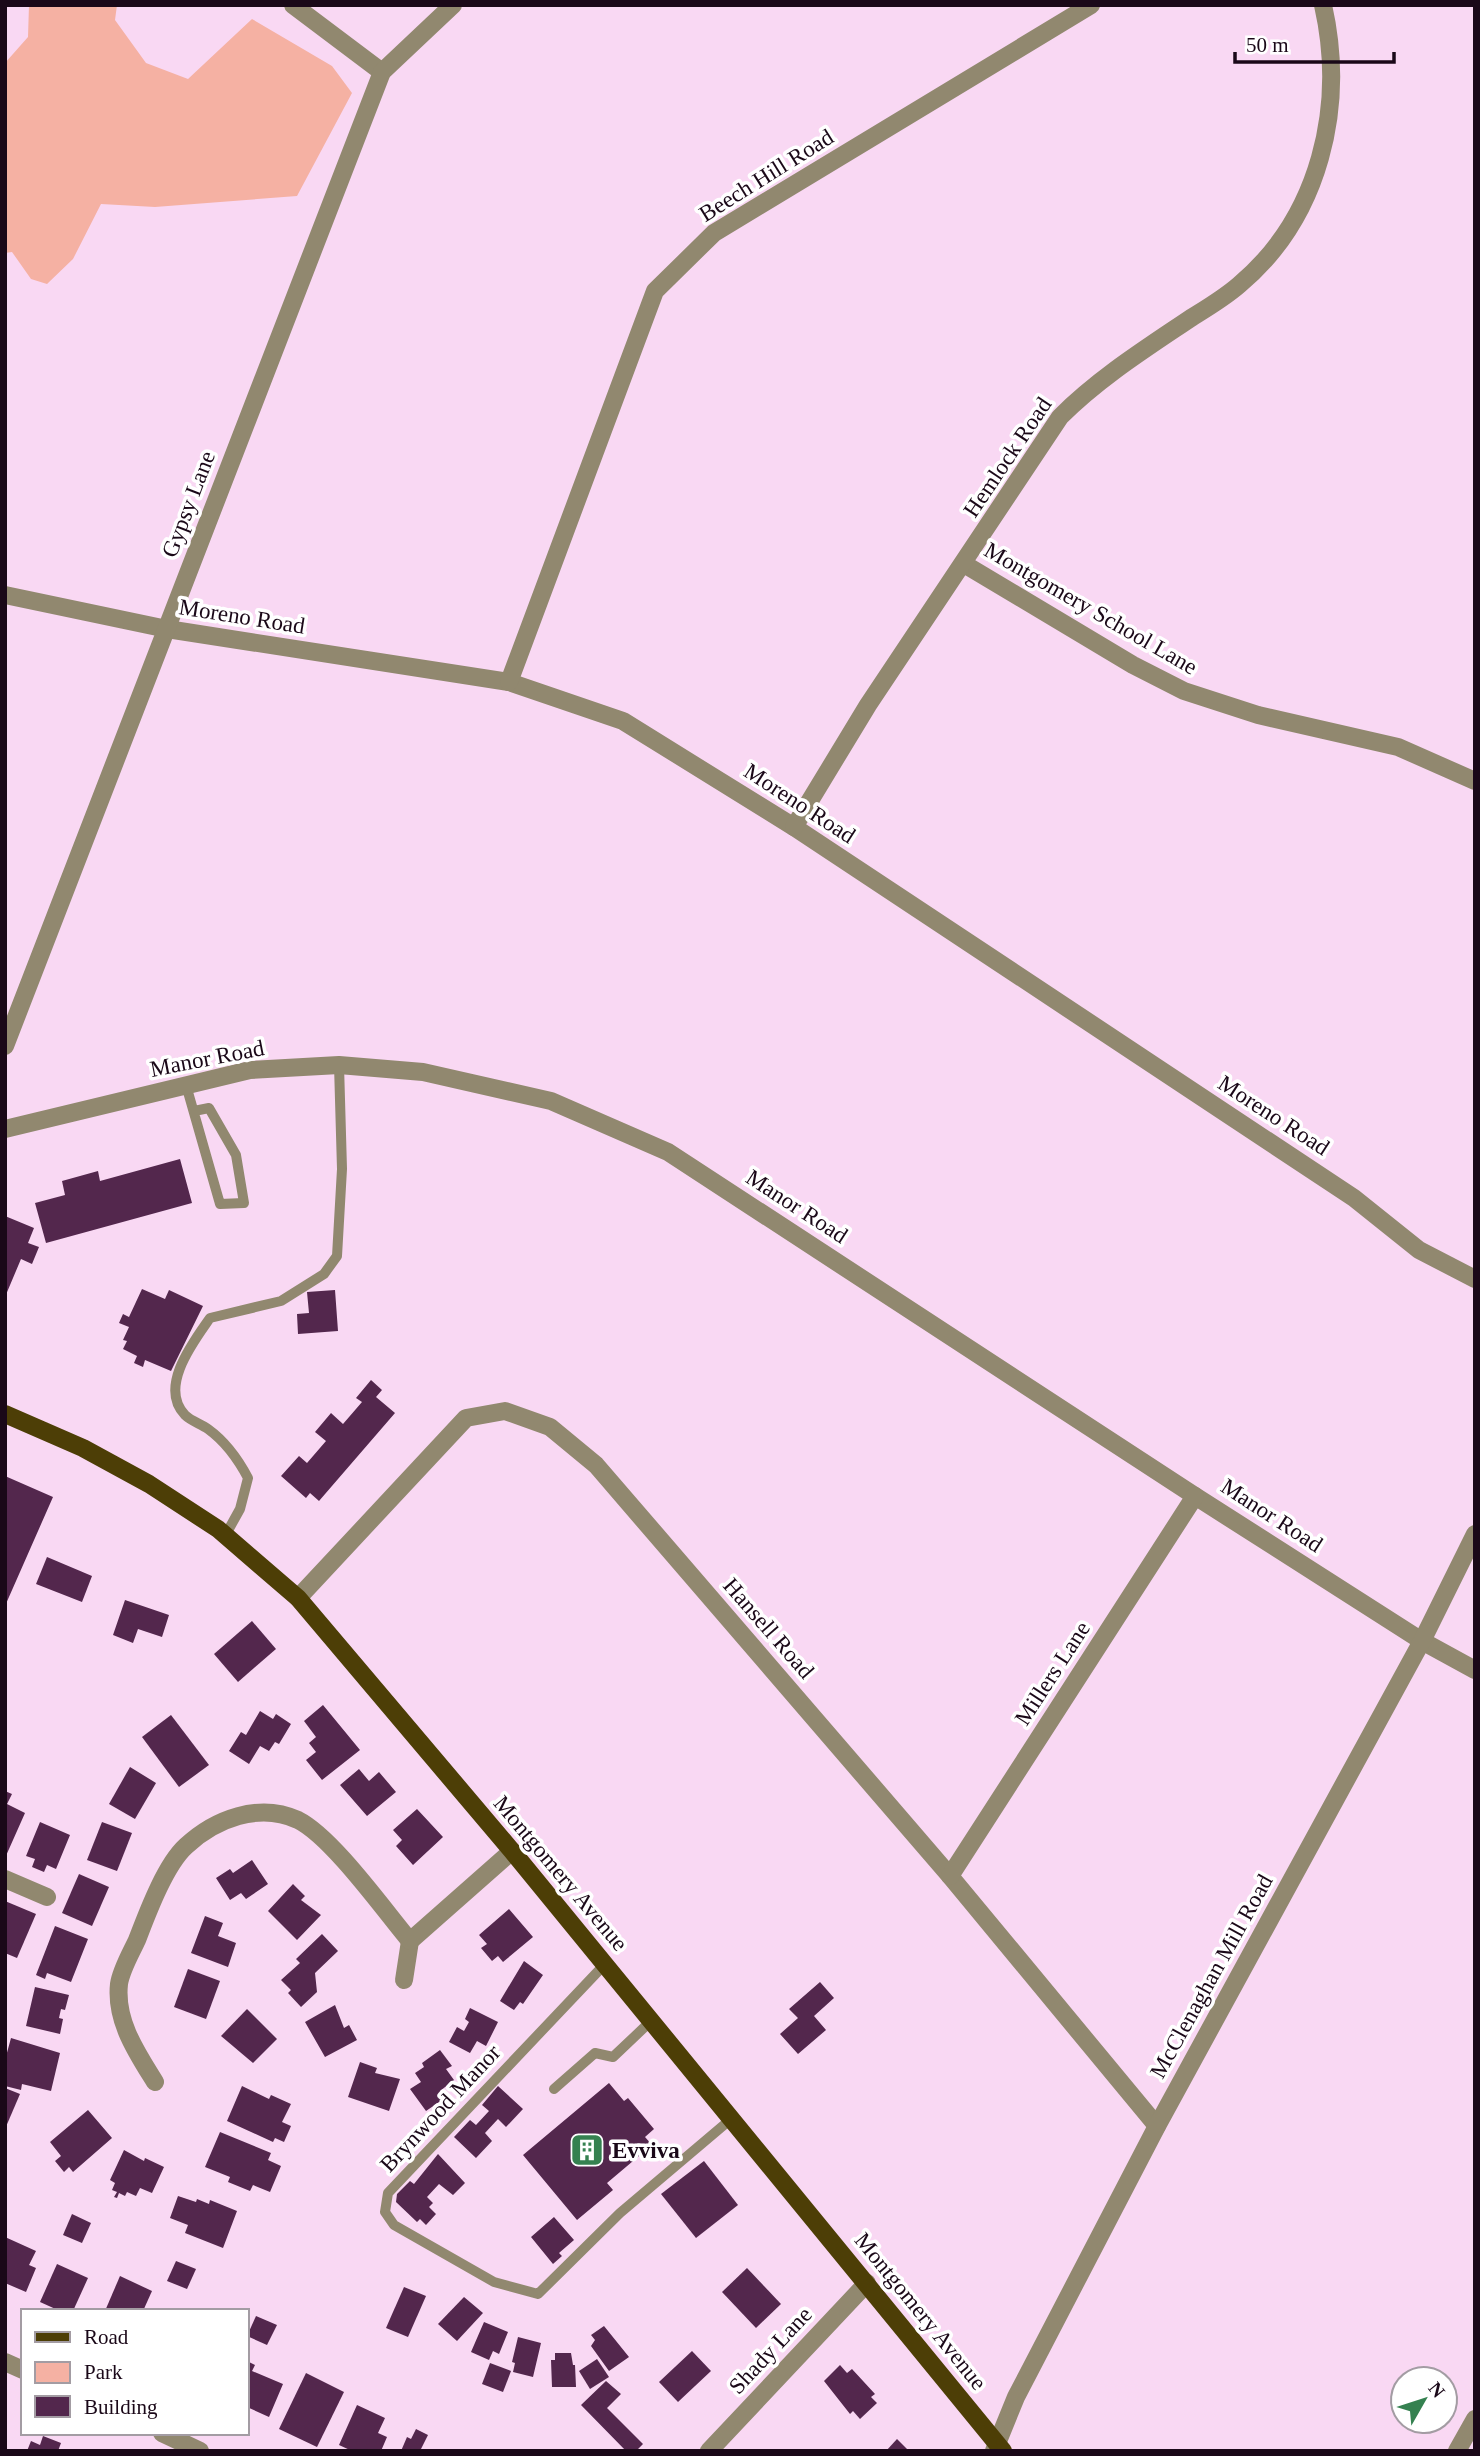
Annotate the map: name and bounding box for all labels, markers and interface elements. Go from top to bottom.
scale bar [1235,21,1394,65]
text: 50 m [1246,33,1289,57]
street label: Beech Hill Road [695,124,838,227]
street label: Hemlock Road [958,392,1057,522]
street label: Gypsy Lane [157,448,220,561]
street label: Montgomery School Lane [980,537,1202,680]
street label: Moreno Road [177,594,307,639]
street label: Moreno Road [740,758,860,849]
street label: Manor Road [148,1035,267,1082]
street label: Moreno Road [1214,1070,1334,1161]
street label: Manor Road [741,1164,852,1249]
street label: Manor Road [1216,1473,1327,1558]
street label: Hansell Road [718,1573,819,1684]
street label: Millers Lane [1010,1617,1095,1730]
street label: Montgomery Avenue [489,1791,633,1956]
street label: McClenaghan Mill Road [1145,1870,1278,2082]
street label: Brynwood Manor [375,2040,506,2177]
building icon: Evviva [568,2131,606,2169]
place label: Evviva [612,2138,680,2163]
street label: Montgomery Avenue [850,2228,991,2395]
street label: Shady Lane [724,2302,817,2399]
legend [21,2309,248,2435]
text: Road [84,2325,129,2349]
text: Park [84,2360,123,2384]
north arrow [1389,2365,1459,2435]
text: N [1424,2378,1449,2402]
text: Building [84,2395,158,2419]

